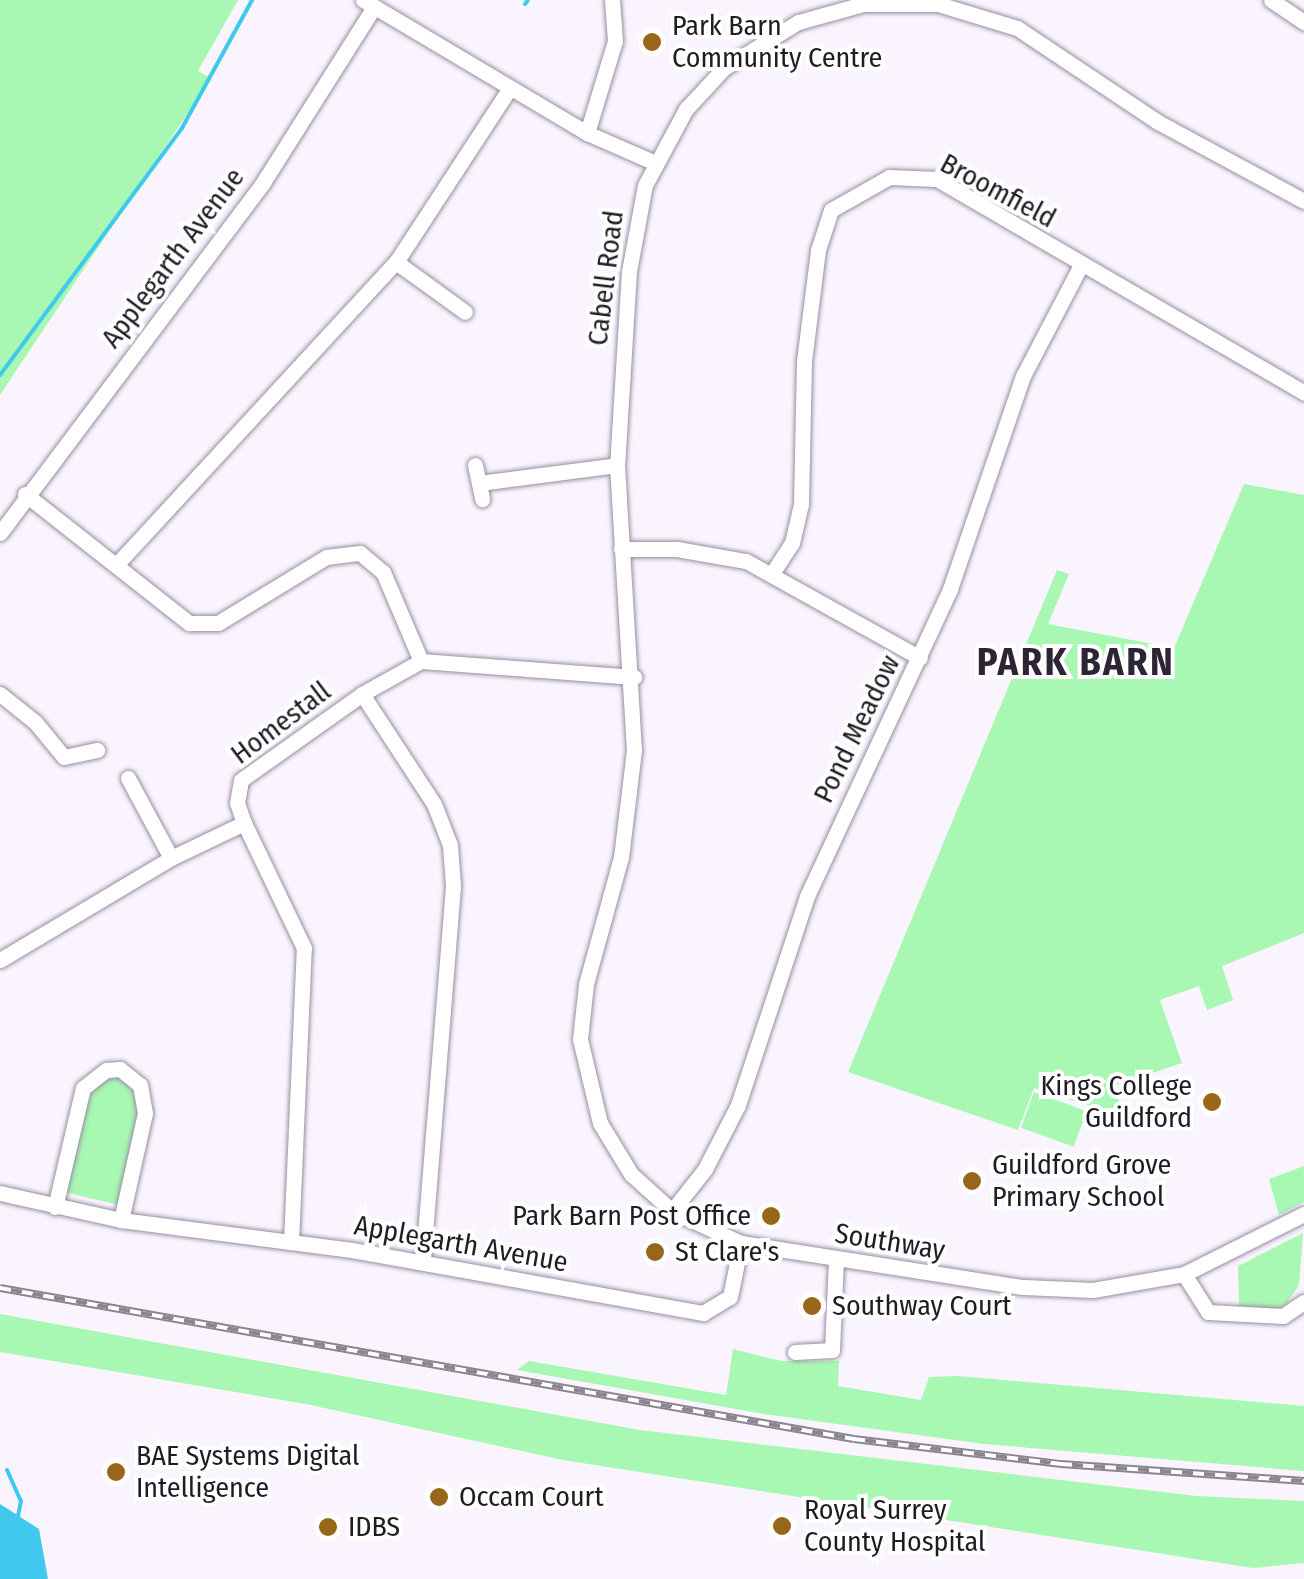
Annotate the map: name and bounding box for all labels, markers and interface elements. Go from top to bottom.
place label: Park Barn Community Centre [672,9,882,75]
marker: Park Barn Community Centre [641,31,663,53]
street label: Broomfield [934,147,1062,235]
street label: Applegarth Avenue [94,161,252,355]
street label: Cabell Road [581,209,631,347]
district label: PARK BARN [977,640,1175,686]
street label: Pond Meadow [807,650,907,808]
street label: Homestall [224,675,338,771]
place label: Kings College Guildford [1040,1069,1192,1135]
marker: Kings College Guildford [1201,1091,1223,1113]
place label: Guildford Grove Primary School [992,1148,1171,1214]
marker: Guildford Grove Primary School [961,1170,983,1192]
place label: Park Barn Post Office [512,1199,751,1233]
marker: Park Barn Post Office [760,1205,782,1227]
street label: Applegarth Avenue [352,1209,570,1279]
street label: Southway [833,1217,947,1267]
place label: St Clare's [675,1235,779,1269]
marker: St Clare's [644,1241,666,1263]
place label: Southway Court [832,1289,1011,1323]
marker: Southway Court [801,1295,823,1317]
place label: BAE Systems Digital Intelligence [136,1439,359,1505]
marker: BAE Systems Digital Intelligence [105,1461,127,1483]
place label: Occam Court [459,1480,604,1514]
marker: Occam Court [428,1486,450,1508]
place label: Royal Surrey County Hospital [804,1493,985,1559]
place label: IDBS [348,1510,400,1544]
marker: Royal Surrey County Hospital [769,1513,795,1539]
marker: IDBS [317,1516,339,1538]

